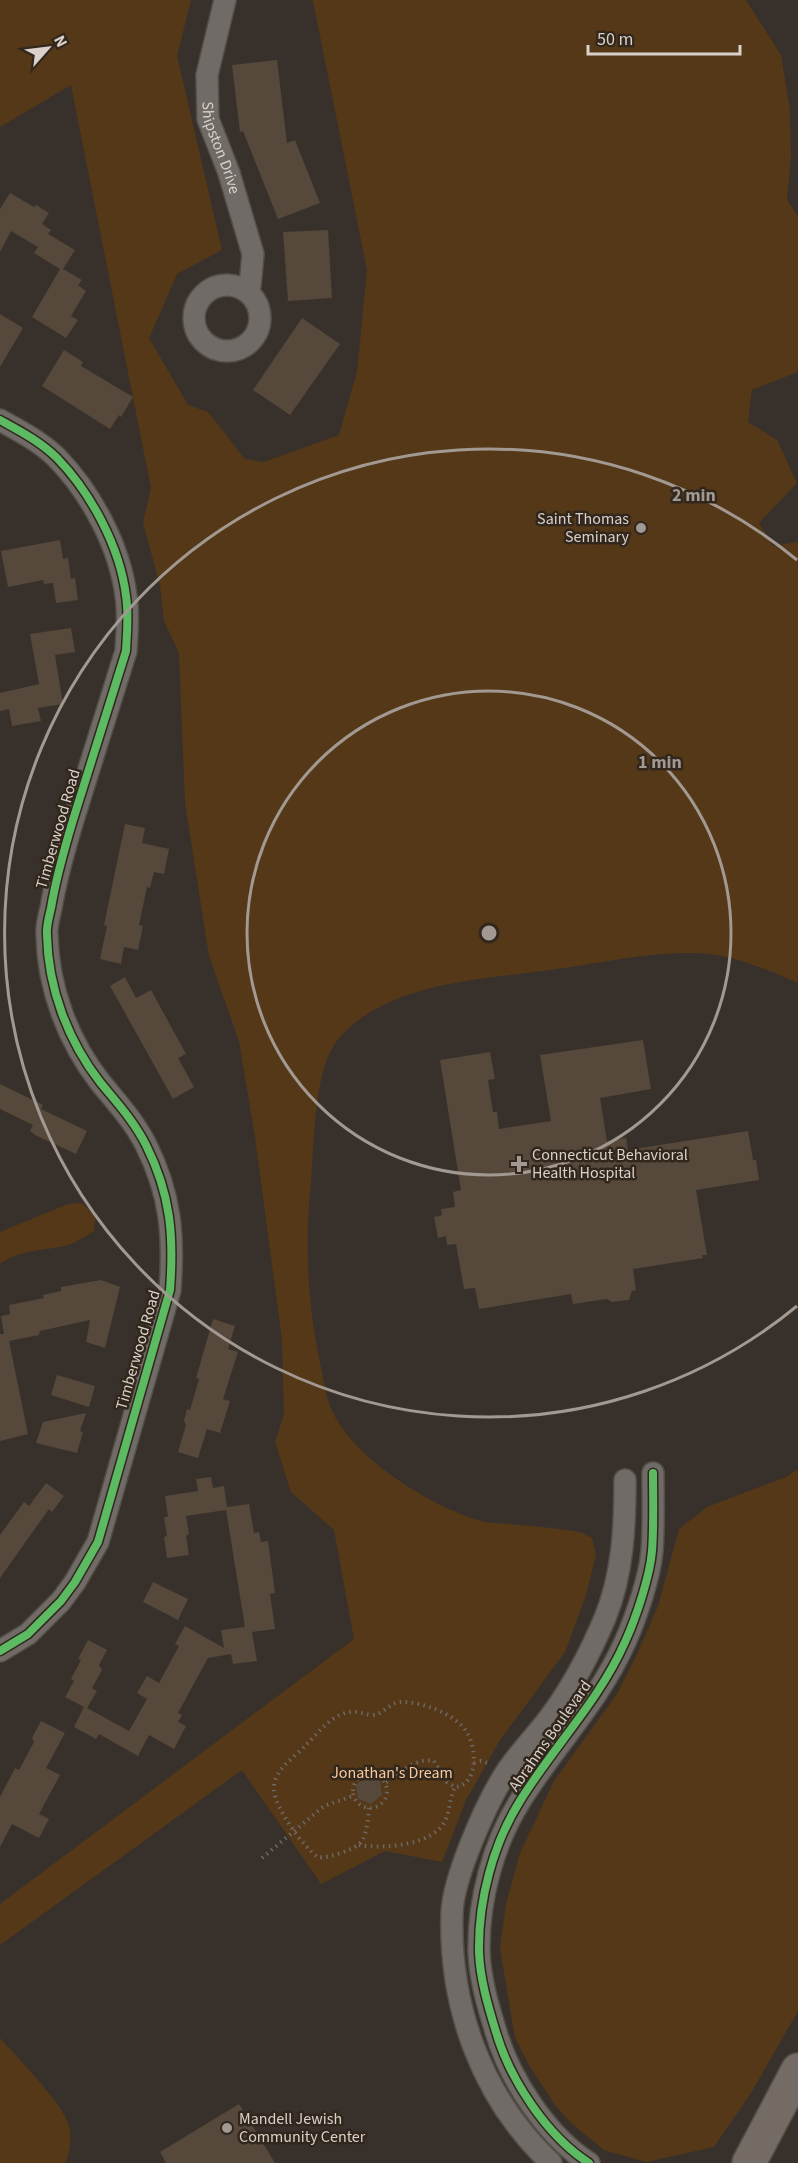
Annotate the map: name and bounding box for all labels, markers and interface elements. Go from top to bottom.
north arrow [18,18,78,78]
scale bar [588,18,740,56]
text: 50 m [597,27,633,52]
text: N [48,32,73,51]
street label: Shipston Drive [197,101,246,197]
text: 2 min [672,483,716,508]
place label: Saint Thomas Seminary [537,508,630,548]
marker: Saint Thomas Seminary [634,521,648,535]
text: 1 min [638,750,682,775]
street label: Timberwood Road [30,767,86,891]
centre of rings [479,923,499,943]
place label: Connecticut Behavioral Health Hospital [532,1144,688,1184]
marker: Connecticut Behavioral Health Hospital [510,1155,528,1173]
street label: Timberwood Road [110,1288,166,1412]
street label: Abrahms Boulevard [503,1676,597,1796]
park label: Jonathan's Dream [331,1762,453,1784]
place label: Mandell Jewish Community Center [239,2108,366,2148]
marker: Mandell Jewish Community Center [220,2121,234,2135]

